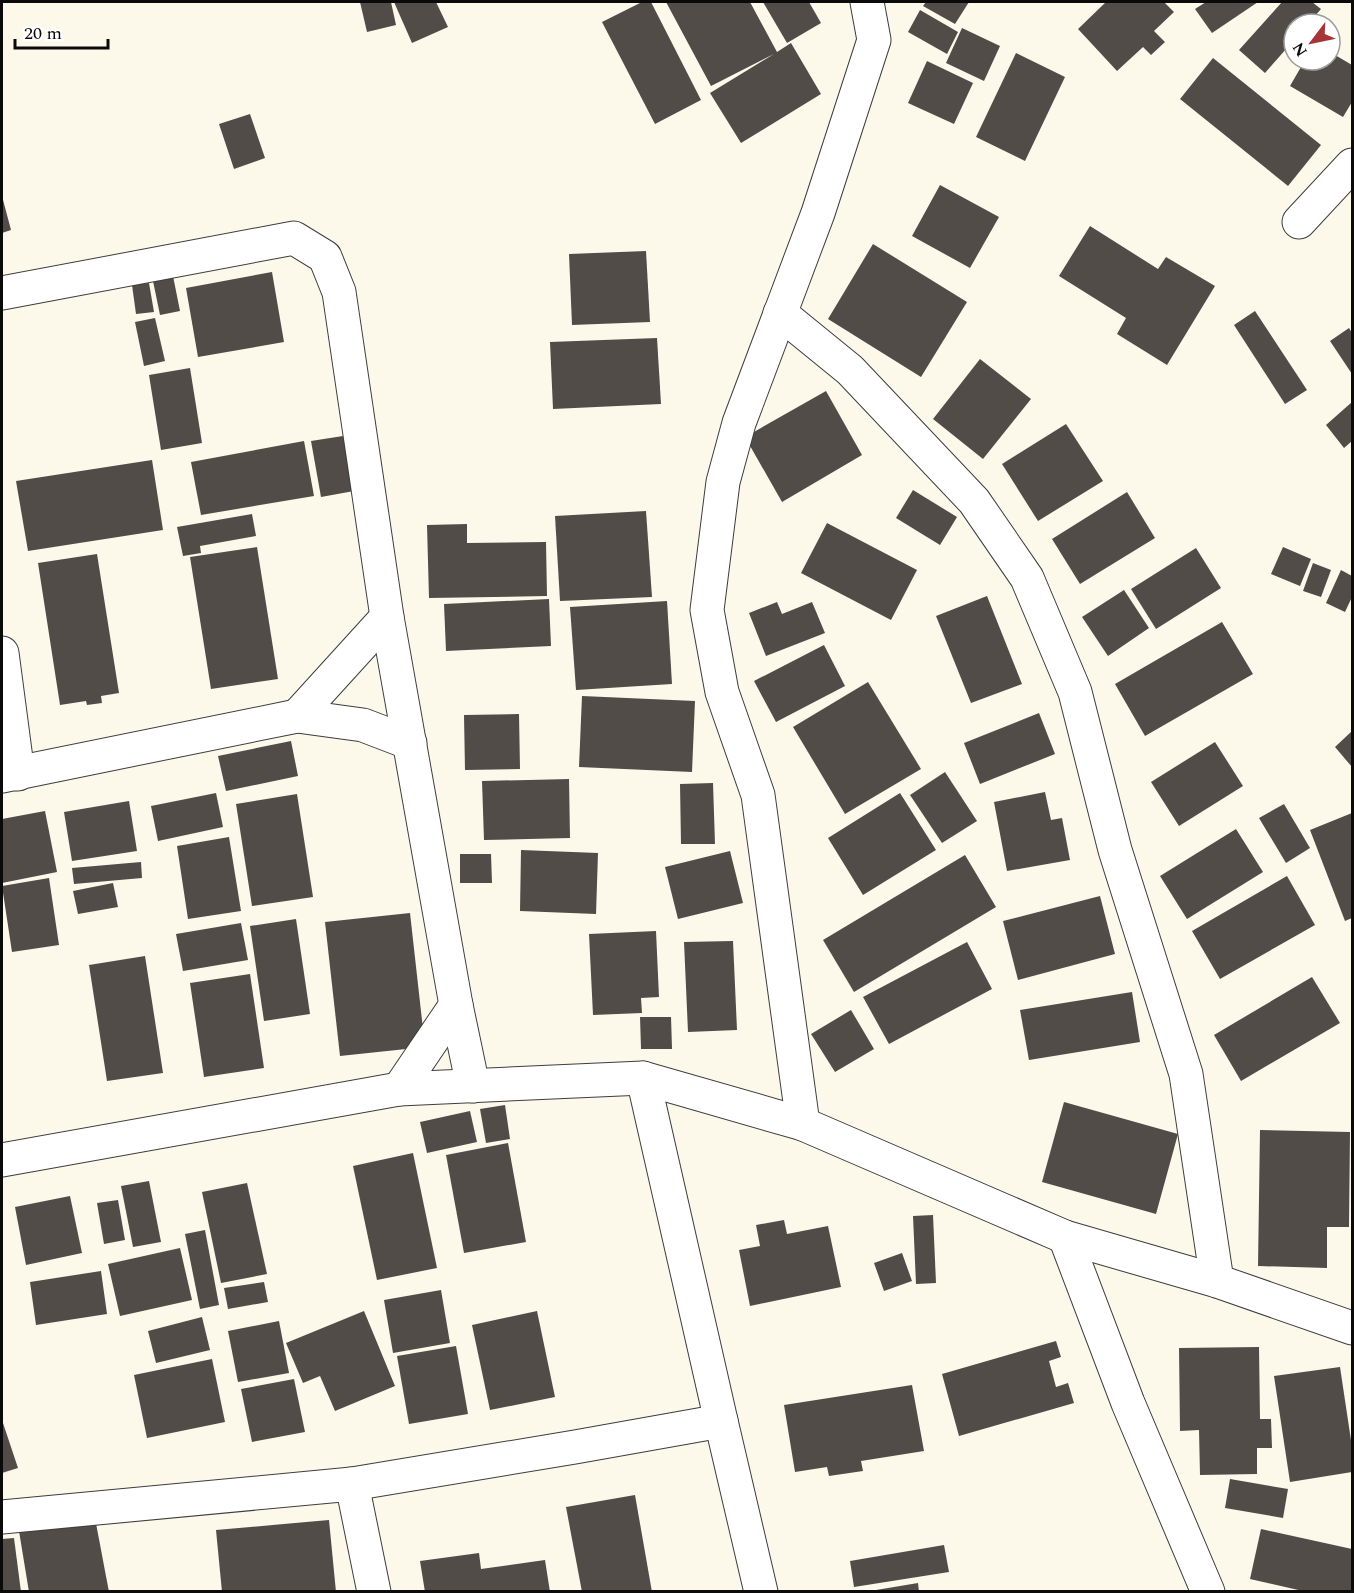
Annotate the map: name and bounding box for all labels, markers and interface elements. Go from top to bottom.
scale bar [15,12,108,50]
north arrow [1282,12,1342,72]
text: 20 m [24,20,62,47]
text: N [1286,38,1314,61]

